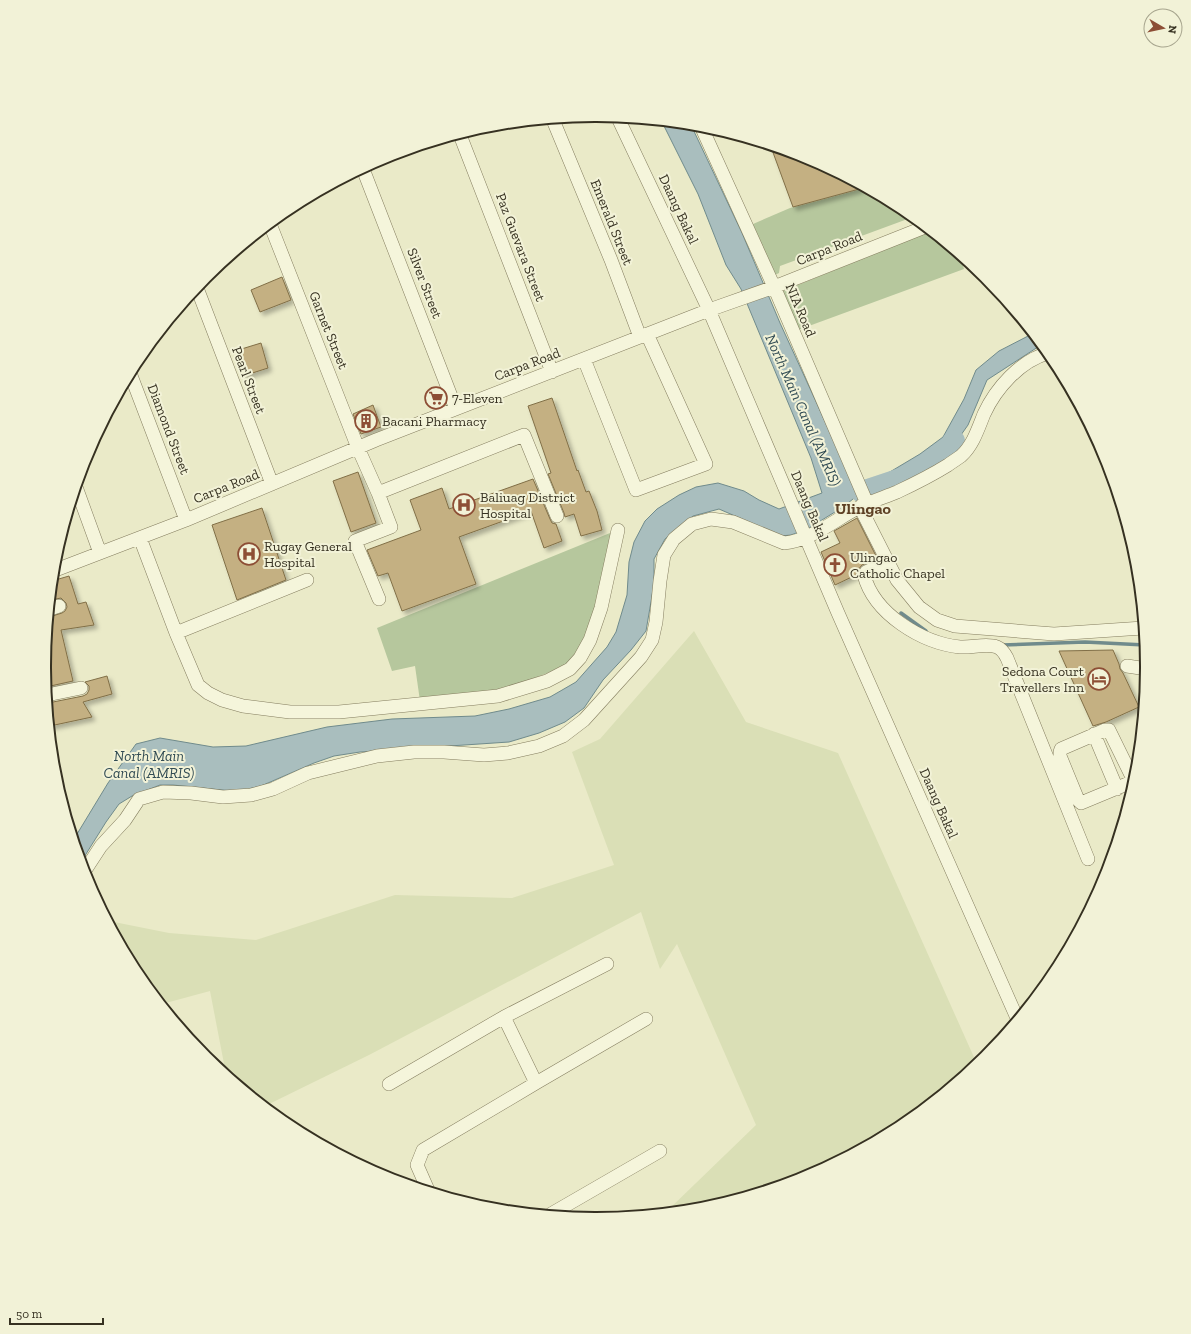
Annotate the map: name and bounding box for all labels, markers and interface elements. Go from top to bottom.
north arrow [1143,8,1183,48]
text: N [1165,24,1179,35]
street label: Daang Bakal [655,172,702,247]
street label: Emerald Street [587,177,637,268]
street label: Paz Guevara Street [492,191,549,305]
street label: Carpa Road [794,227,865,269]
street label: Silver Street [403,246,446,322]
street label: NIA Road [782,281,820,340]
street label: Garnet Street [305,289,352,372]
water label: North Main Canal (AMRIS) [761,331,845,489]
street label: Pearl Street [228,344,269,417]
street label: Carpa Road [492,344,563,385]
street label: Diamond Street [143,382,194,478]
supermarket icon: 7-Eleven [423,385,449,411]
place label: 7-Eleven [452,390,503,407]
building icon: Bacani Pharmacy [353,408,379,434]
place label: Bacani Pharmacy [382,413,487,430]
street label: Carpa Road [191,465,262,507]
street label: Daang Bakal [787,468,832,544]
place label: Baliuag District Hospital [480,489,576,522]
hospital icon: Baliuag District Hospital [451,492,477,518]
district label: Ulingao [835,499,892,518]
place label: Rugay General Hospital [264,538,352,571]
hospital icon: Rugay General Hospital [236,541,262,567]
place label: Ulingao Catholic Chapel [850,549,945,582]
church icon: Ulingao Catholic Chapel [822,552,848,578]
place label: Sedona Court Travellers Inn [1000,663,1085,696]
hotel icon: Sedona Court Travellers Inn [1086,666,1112,692]
water label: North Main Canal (AMRIS) [104,747,194,782]
street label: Daang Bakal [915,765,962,841]
scale bar [10,1300,103,1326]
text: 50 m [16,1307,43,1321]

